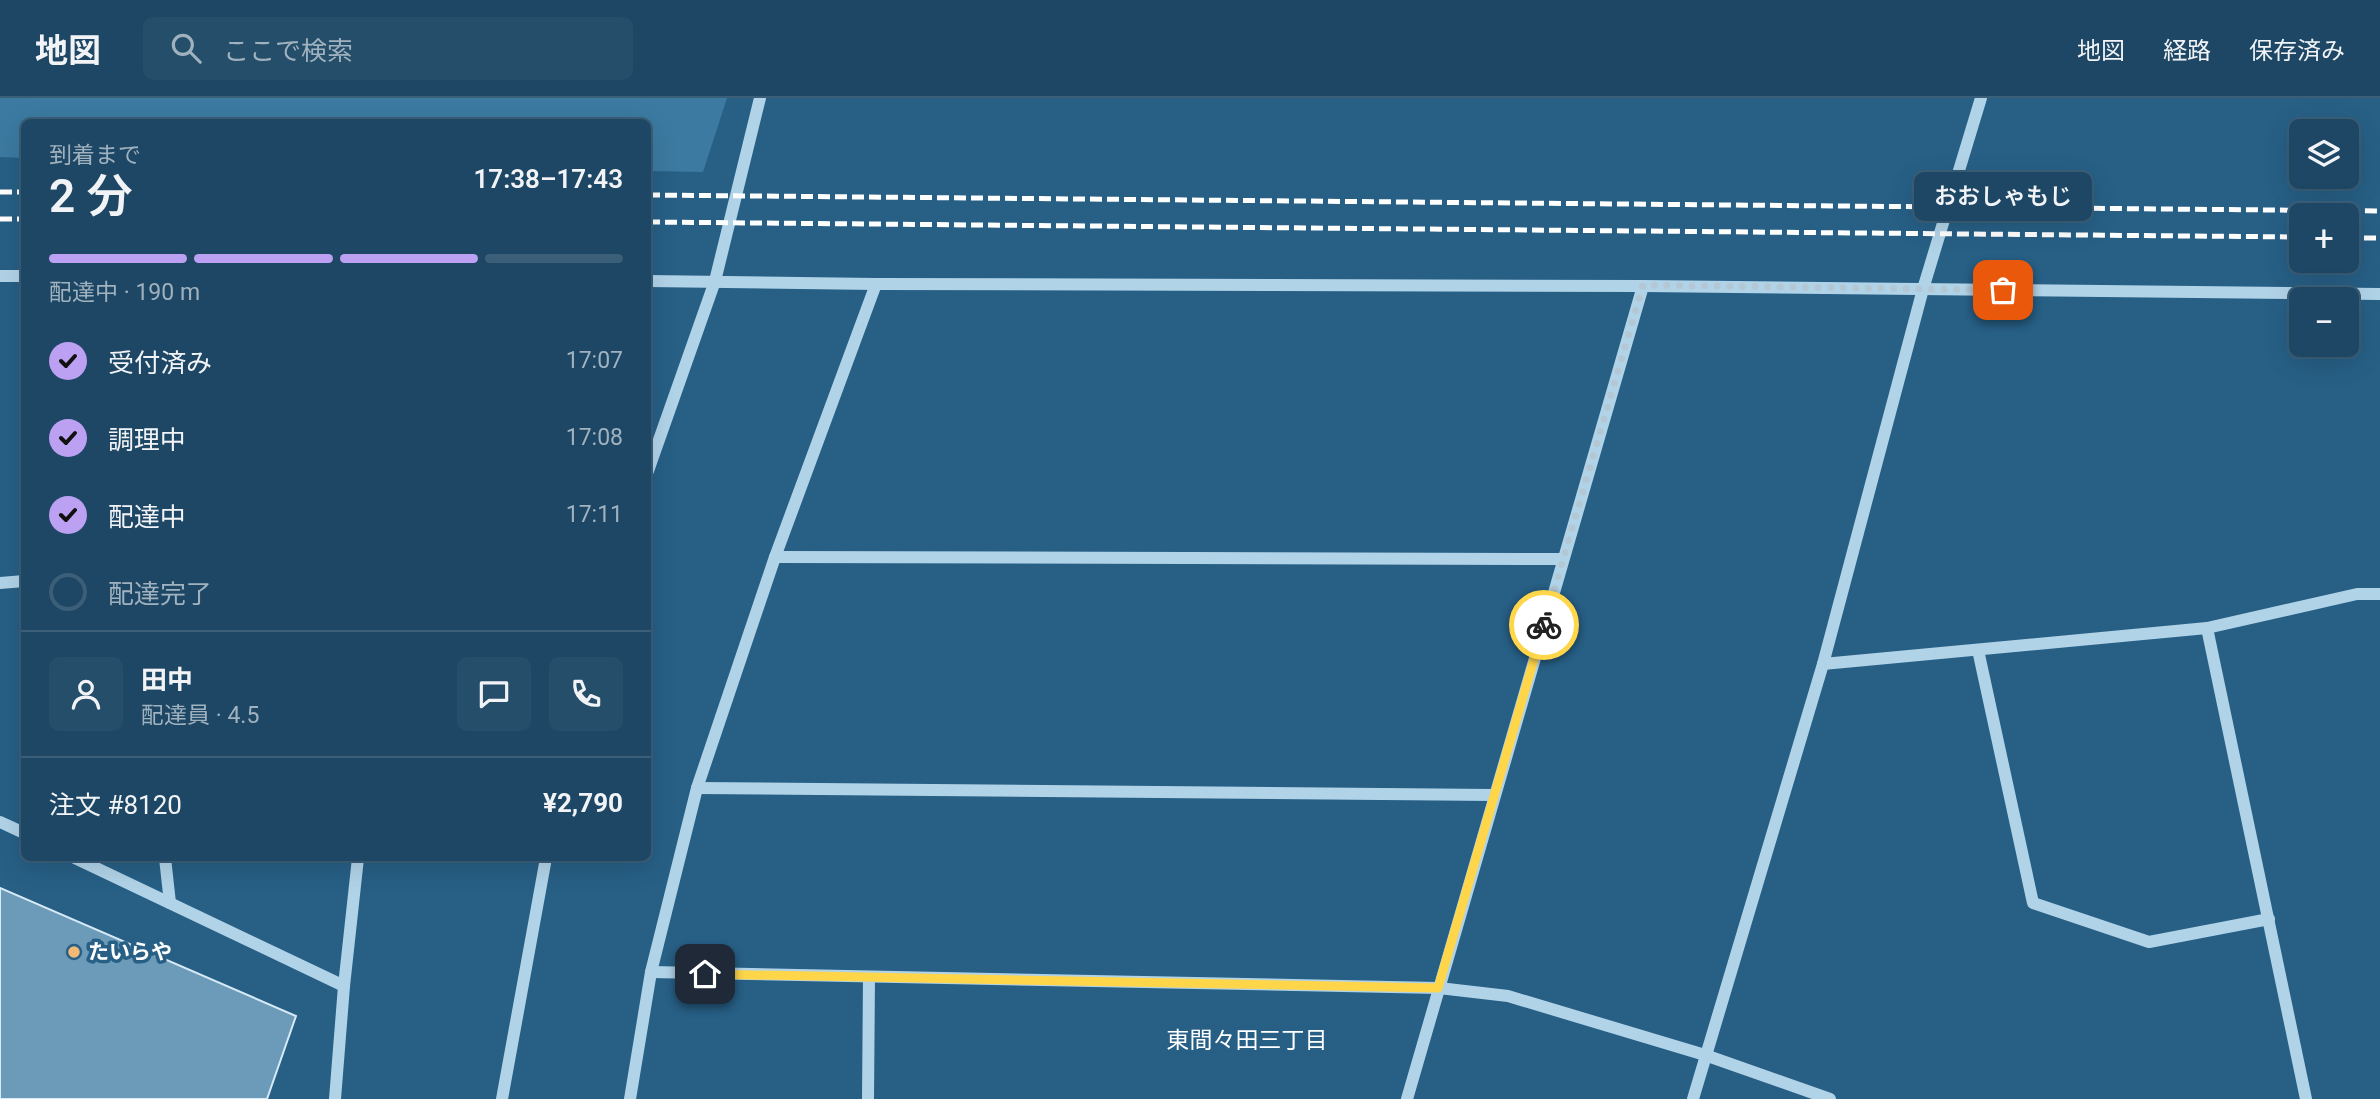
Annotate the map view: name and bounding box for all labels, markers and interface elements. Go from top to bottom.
search box [143,17,633,80]
icon: search [167,29,205,67]
text: 地図 [35,31,101,70]
text: ここで検索 [223,36,353,66]
text: 地図 [2077,37,2125,65]
text: 経路 [2163,37,2211,65]
text: 保存済み [2249,37,2345,65]
map controls [2289,119,2359,357]
button: layers [2289,119,2359,189]
text: 到着まで [49,142,141,169]
text: 17:38–17:43 [473,164,623,194]
text: 2 分 [49,169,133,223]
callout: おおしゃもじ [1914,171,2092,220]
text: おおしゃもじ [1934,183,2072,210]
button: + [2289,203,2359,273]
pin [1973,260,2033,320]
icon: bag [1984,271,2022,309]
text: 配達中 · 190 m [49,279,200,306]
button: − [2289,287,2359,357]
icon: check [49,342,87,380]
text: 17:07 [566,347,623,374]
text: 受付済み [108,348,212,378]
icon: check [49,419,87,457]
text: 17:08 [566,424,623,451]
text: 調理中 [108,425,186,455]
icon: check [49,496,87,534]
text: 17:11 [566,501,623,528]
text: 配達中 [108,502,186,532]
text: 配達完了 [108,579,212,609]
courier [1509,590,1579,660]
icon: bike [1525,606,1563,644]
button: person [49,657,123,731]
button: chat [457,657,531,731]
button: phone [549,657,623,731]
text: 田中 [141,665,193,695]
text: 配達員 · 4.5 [141,702,259,729]
text: ¥2,790 [543,788,623,818]
text: 注文 #8120 [49,790,182,820]
place label: たいらや [88,940,172,964]
marker: たいらや [66,944,82,960]
pin [675,944,735,1004]
icon: home [686,955,724,993]
district label: 東間々田三丁目 [1167,1027,1328,1054]

